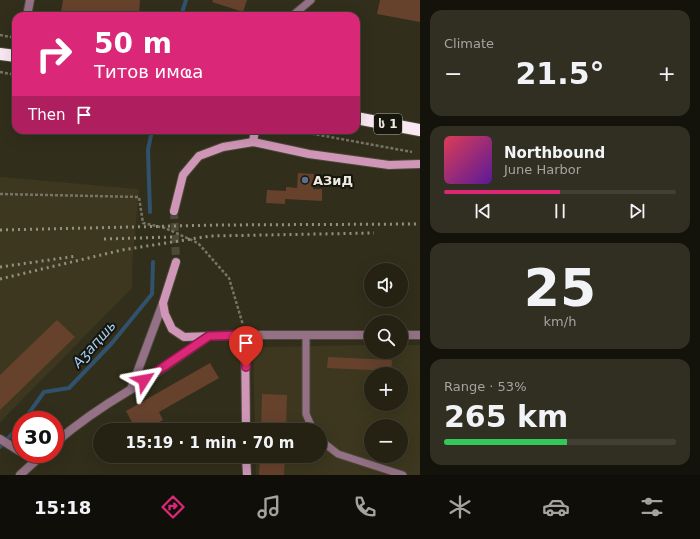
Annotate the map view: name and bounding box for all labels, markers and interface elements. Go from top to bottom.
text: 50 m [94,27,172,60]
icon: right [28,28,80,80]
text: Climate [444,36,494,51]
text: 21.5° [515,56,605,91]
text: Титов имҩа [94,61,203,82]
text: − [444,61,462,86]
text: + [658,61,676,86]
icon: arrive [73,104,95,126]
text: Then [28,106,65,124]
road number: ს 1 [374,114,402,134]
text: Northbound [504,144,605,162]
text: June Harbor [504,162,581,177]
place label: АЗиД [313,173,353,188]
marker: АЗиД [300,175,310,185]
icon: previous [472,200,494,222]
icon: pause [549,200,571,222]
icon: next [626,200,648,222]
text: 25 [524,258,596,318]
map controls [364,263,408,463]
button: sound [364,263,408,307]
text: km/h [544,314,576,329]
button: search [364,315,408,359]
water label: Аӡаԥшь [68,318,119,371]
pin [229,326,263,367]
icon: arrive [235,332,257,354]
position arrow [123,359,165,401]
button: + [364,367,408,411]
text: Range · 53% [444,379,527,394]
text: 265 km [444,399,568,434]
speed limit sign: 30 [12,411,64,463]
button: − [364,419,408,463]
text: 15:19 · 1 min · 70 m [126,434,294,452]
icon: directions [159,493,187,521]
icon: music [255,493,283,521]
icon: phone [351,493,379,521]
icon: climate [446,493,474,521]
icon: car [542,493,570,521]
icon: filters [638,493,666,521]
text: 15:18 [34,497,91,518]

